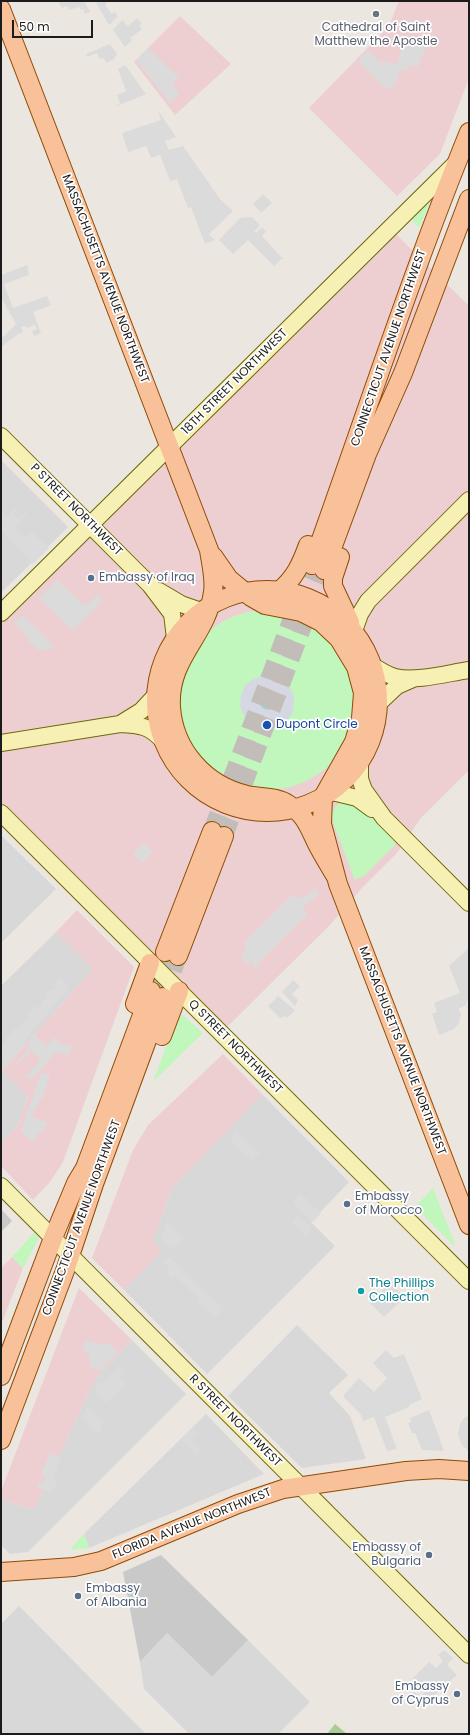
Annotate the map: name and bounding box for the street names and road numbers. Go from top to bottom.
street label: MASSACHUSETTS AVENUE NORTHWEST [58,173,152,385]
street label: CONNECTICUT AVENUE NORTHWEST [348,248,430,448]
street label: 18TH STREET NORTHWEST [179,326,291,438]
street label: P STREET NORTHWEST [27,461,125,559]
street label: MASSACHUSETTS AVENUE NORTHWEST [355,945,449,1157]
street label: Q STREET NORTHWEST [185,997,285,1097]
street label: CONNECTICUT AVENUE NORTHWEST [40,1118,124,1318]
street label: R STREET NORTHWEST [186,1372,284,1470]
street label: FLORIDA AVENUE NORTHWEST [110,1485,274,1563]

